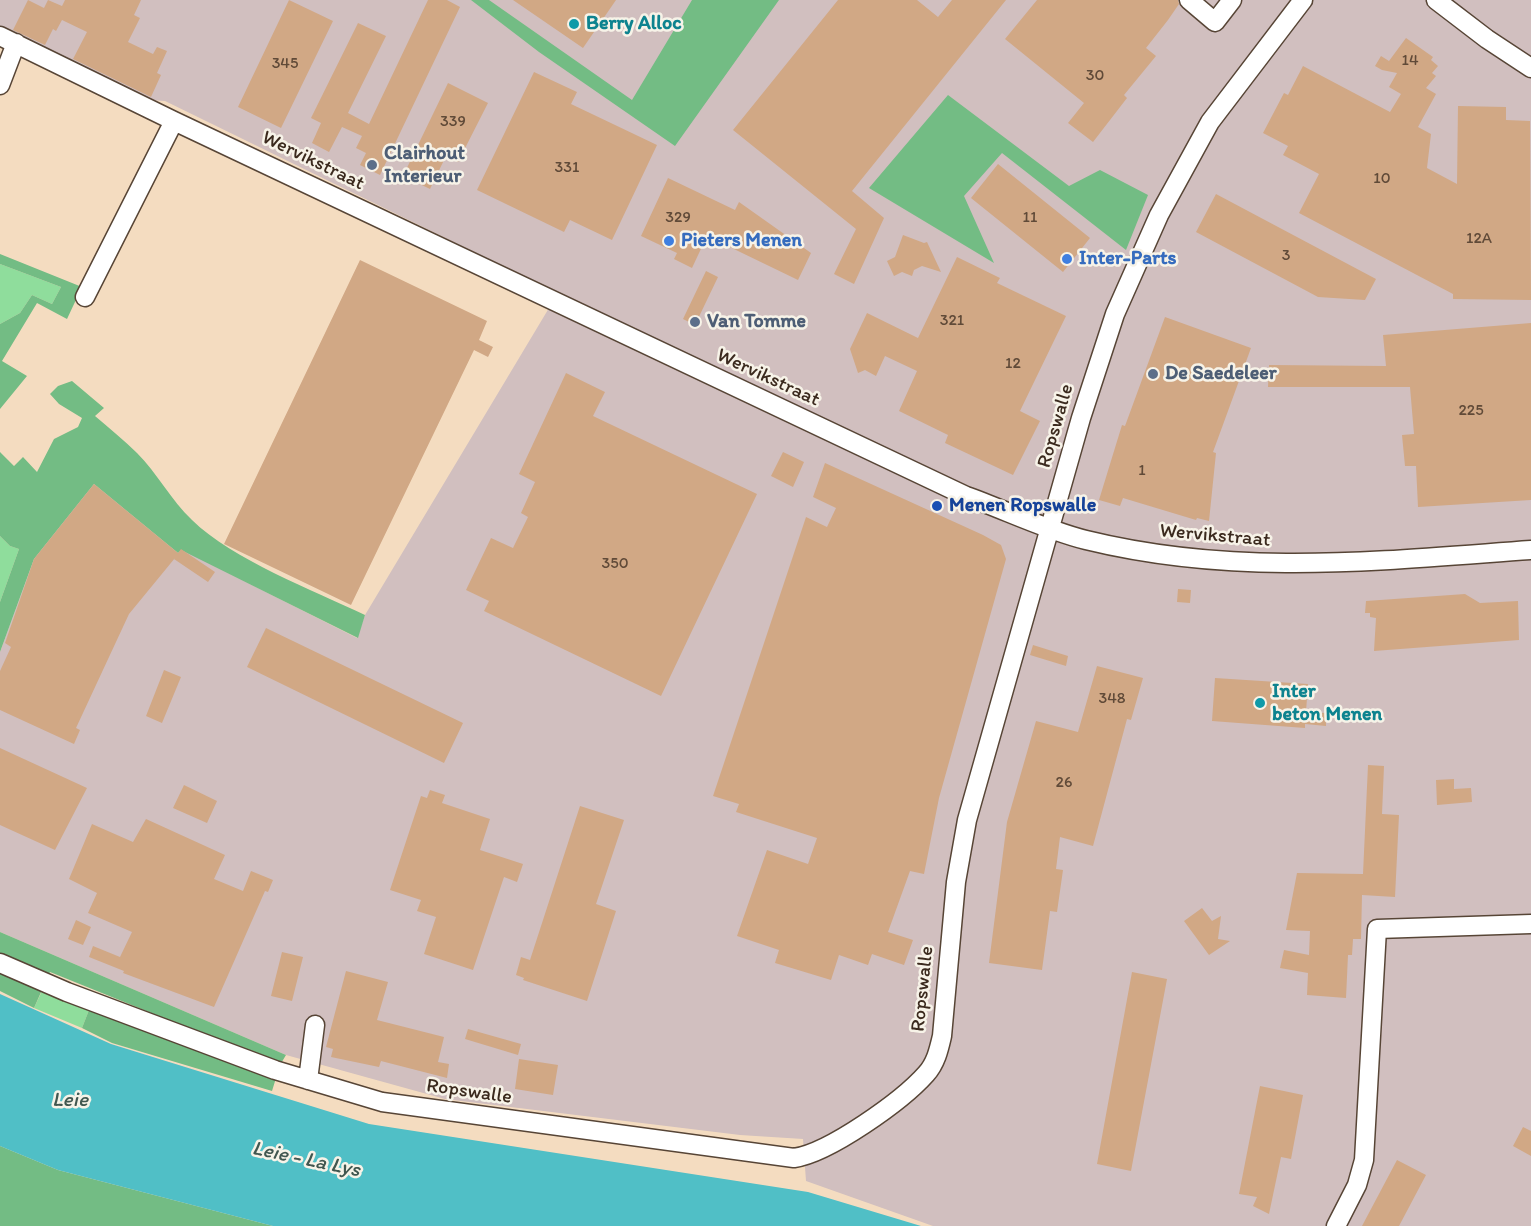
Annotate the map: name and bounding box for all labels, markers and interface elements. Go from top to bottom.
place label: Berry Alloc [586,12,682,36]
marker: Berry Alloc [567,17,581,31]
house number: 14 [1401,51,1419,71]
house number: 345 [272,54,298,74]
house number: 30 [1086,66,1104,86]
house number: 339 [440,112,466,132]
street label: Wervikstraat [258,126,368,196]
place label: Clairhout Interieur [384,142,465,189]
marker: Clairhout Interieur [365,158,379,172]
house number: 331 [555,158,579,178]
house number: 10 [1373,169,1391,189]
house number: 329 [665,208,691,228]
house number: 11 [1023,208,1037,228]
place label: Pieters Menen [681,229,802,253]
house number: 12A [1466,229,1492,249]
marker: Pieters Menen [662,234,676,248]
house number: 3 [1282,246,1290,266]
place label: Inter-Parts [1079,247,1176,271]
marker: Inter-Parts [1060,252,1074,266]
place label: Van Tomme [707,310,806,334]
house number: 321 [940,311,964,331]
marker: Van Tomme [688,315,702,329]
street label: Wervikstraat [713,344,823,412]
house number: 12 [1005,354,1021,374]
place label: De Saedeleer [1165,362,1277,386]
marker: De Saedeleer [1146,367,1160,381]
street label: Ropswalle [1033,381,1079,471]
house number: 225 [1458,401,1484,421]
house number: 1 [1138,461,1146,481]
place label: Menen Ropswalle [949,494,1096,518]
marker: Menen Ropswalle [930,499,944,513]
street label: Wervikstraat [1159,519,1271,553]
house number: 350 [602,554,628,574]
place label: Inter beton Menen [1272,680,1382,727]
house number: 348 [1098,689,1126,709]
marker: Inter beton Menen [1253,696,1267,710]
house number: 26 [1056,773,1072,793]
street label: Ropswalle [907,945,939,1033]
street label: Ropswalle [425,1074,513,1110]
water label: Leie [52,1088,88,1114]
water label: Leie - La Lys [250,1136,362,1184]

